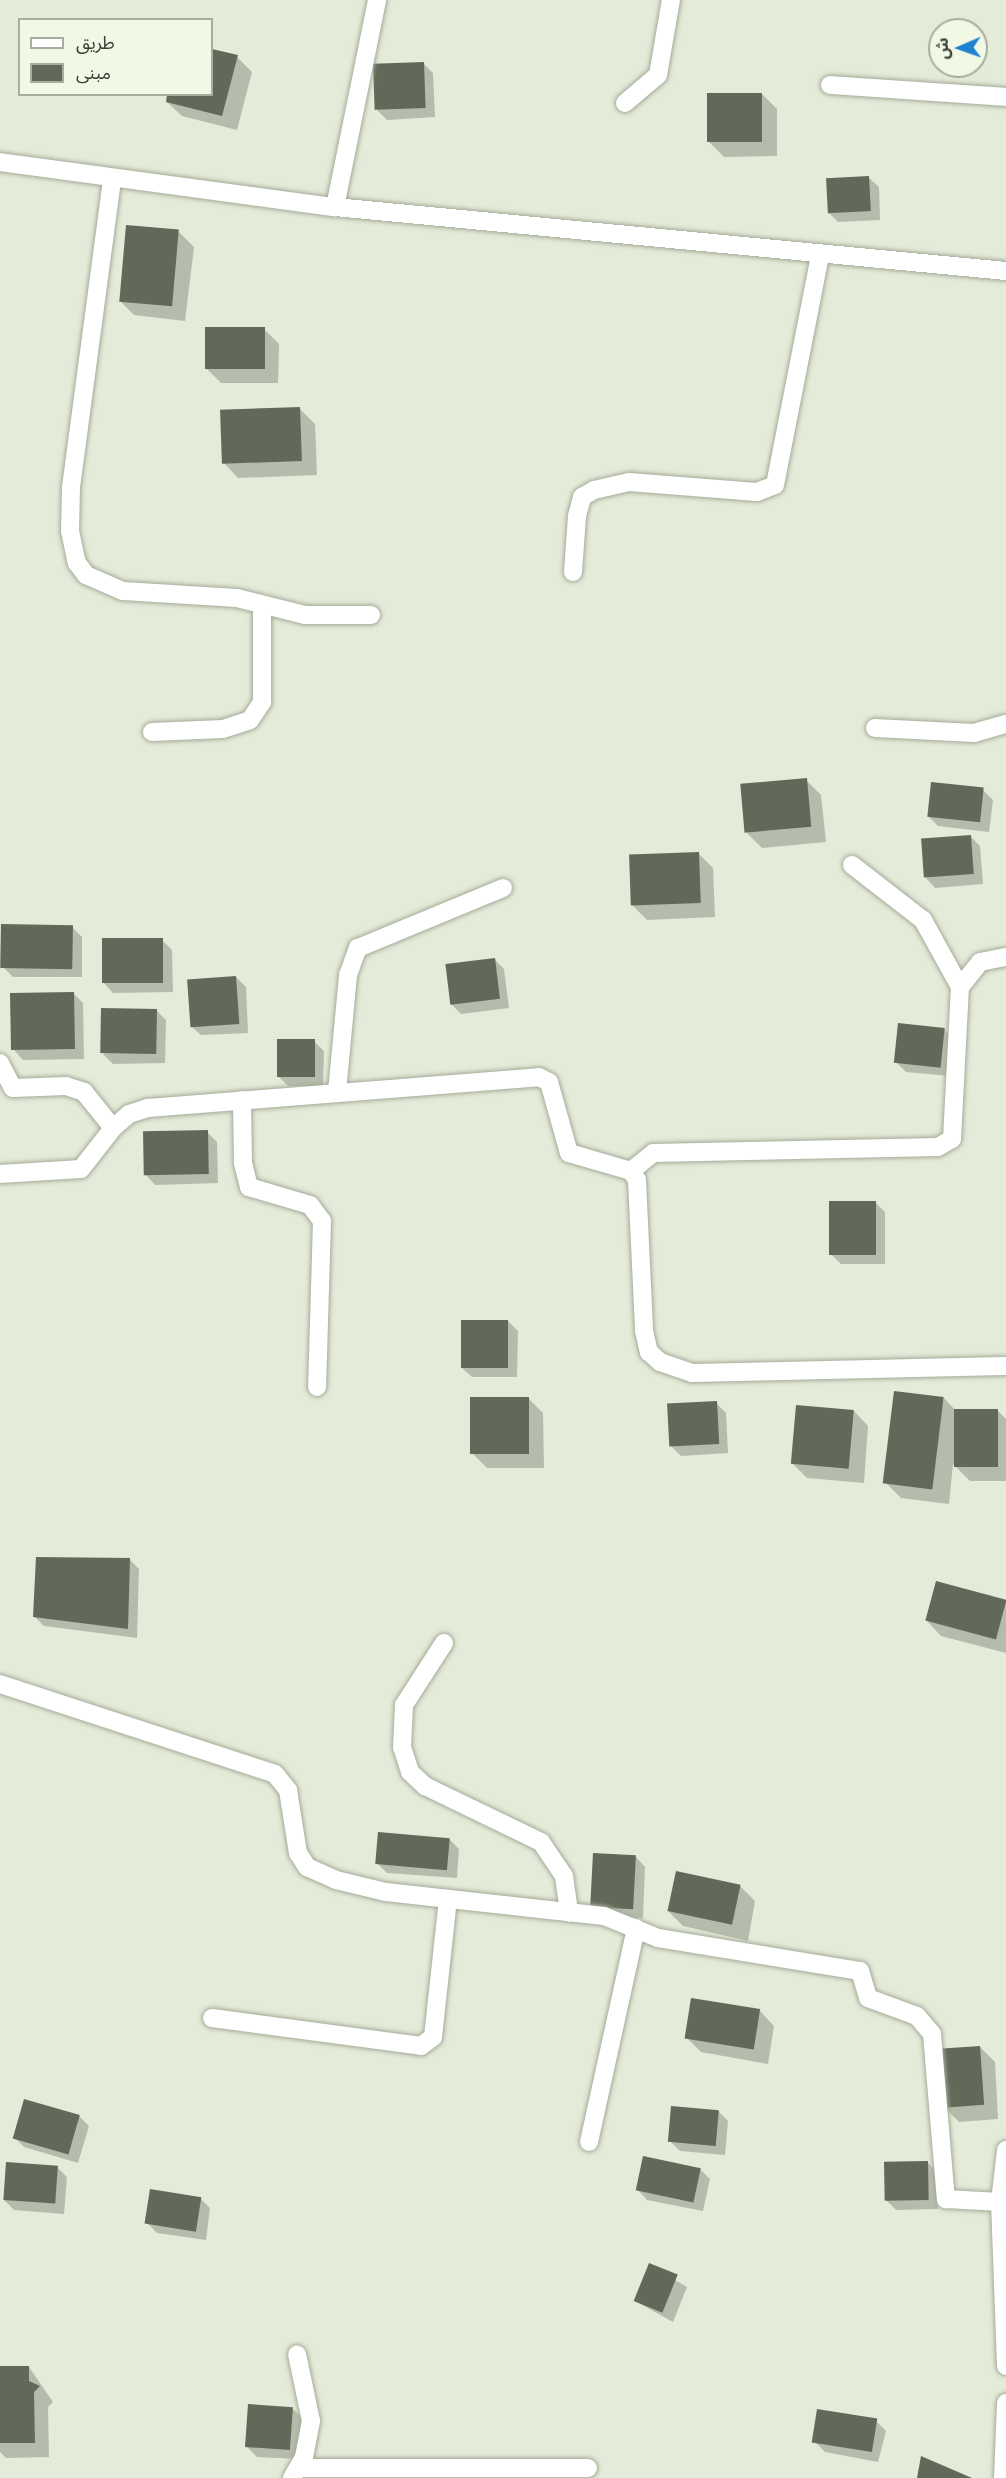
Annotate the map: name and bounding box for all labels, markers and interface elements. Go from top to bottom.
legend [18,18,213,96]
north arrow [928,18,988,78]
text: طريق [76,29,115,56]
text: ش [930,37,954,60]
text: مبنى [76,59,111,86]

